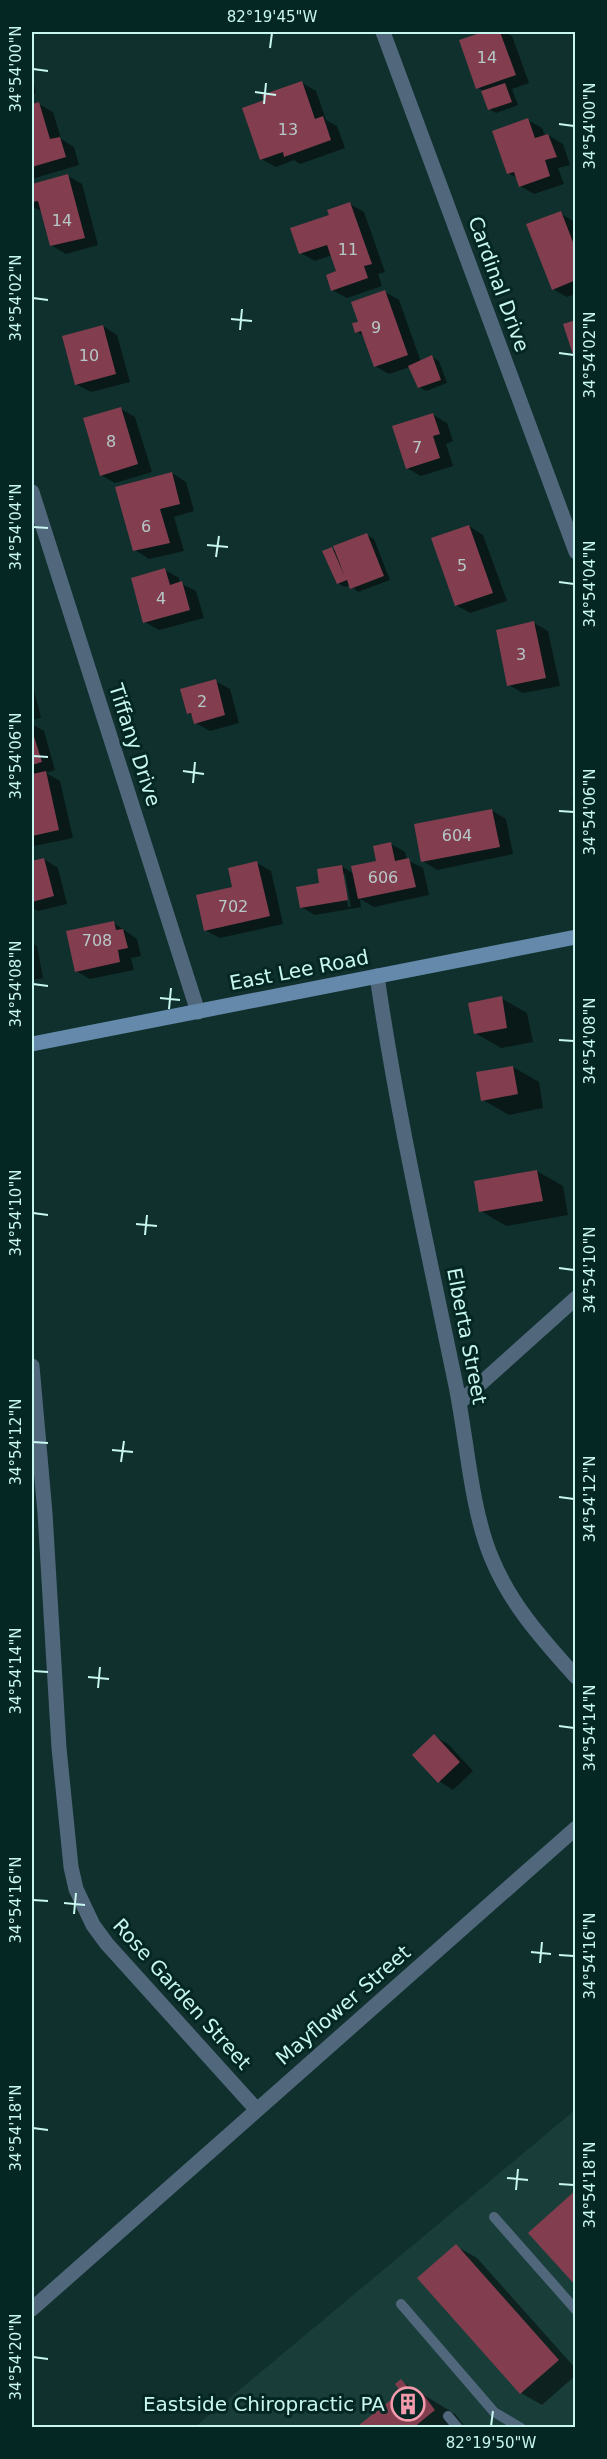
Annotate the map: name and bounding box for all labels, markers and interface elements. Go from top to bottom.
text: 82°19'45"W [227,8,317,26]
text: 34°54'00"N [7,25,25,113]
house number: 14 [477,48,497,67]
text: 34°54'00"N [581,82,599,170]
house number: 13 [278,120,298,139]
house number: 14 [52,211,72,230]
street label: Cardinal Drive [463,213,535,355]
house number: 11 [338,240,358,259]
text: 34°54'02"N [7,254,25,342]
text: 34°54'02"N [581,311,599,399]
house number: 9 [371,318,381,337]
house number: 10 [79,346,99,365]
house number: 8 [106,432,116,451]
house number: 7 [412,438,422,457]
text: 34°54'04"N [7,483,25,571]
house number: 6 [141,517,151,536]
text: 34°54'04"N [581,540,599,628]
house number: 5 [457,556,467,575]
house number: 4 [156,589,166,608]
house number: 3 [516,645,526,664]
street label: Tiffany Drive [104,680,166,809]
house number: 2 [197,692,207,711]
text: 34°54'06"N [7,712,25,800]
text: 34°54'06"N [581,768,599,856]
house number: 604 [442,826,472,845]
house number: 606 [368,868,398,887]
house number: 702 [218,897,248,916]
house number: 708 [82,931,112,950]
text: 34°54'08"N [7,940,25,1028]
street label: East Lee Road [227,945,371,995]
text: 34°54'08"N [581,997,599,1085]
text: 34°54'10"N [7,1169,25,1257]
text: 34°54'10"N [581,1226,599,1314]
street label: Elberta Street [442,1266,492,1406]
text: 34°54'12"N [7,1398,25,1486]
text: 34°54'12"N [581,1455,599,1543]
text: 34°54'14"N [7,1627,25,1715]
text: 34°54'14"N [581,1684,599,1772]
text: 34°54'16"N [7,1856,25,1944]
text: 34°54'16"N [581,1912,599,2000]
street label: Rose Garden Street [108,1914,256,2075]
street label: Mayflower Street [271,1940,415,2070]
text: 34°54'18"N [7,2084,25,2172]
text: 34°54'18"N [581,2141,599,2229]
text: 34°54'20"N [7,2313,25,2401]
building icon: Eastside Chiropractic PA [390,2386,426,2422]
place label: Eastside Chiropractic PA [143,2392,385,2416]
text: 82°19'50"W [446,2434,536,2452]

